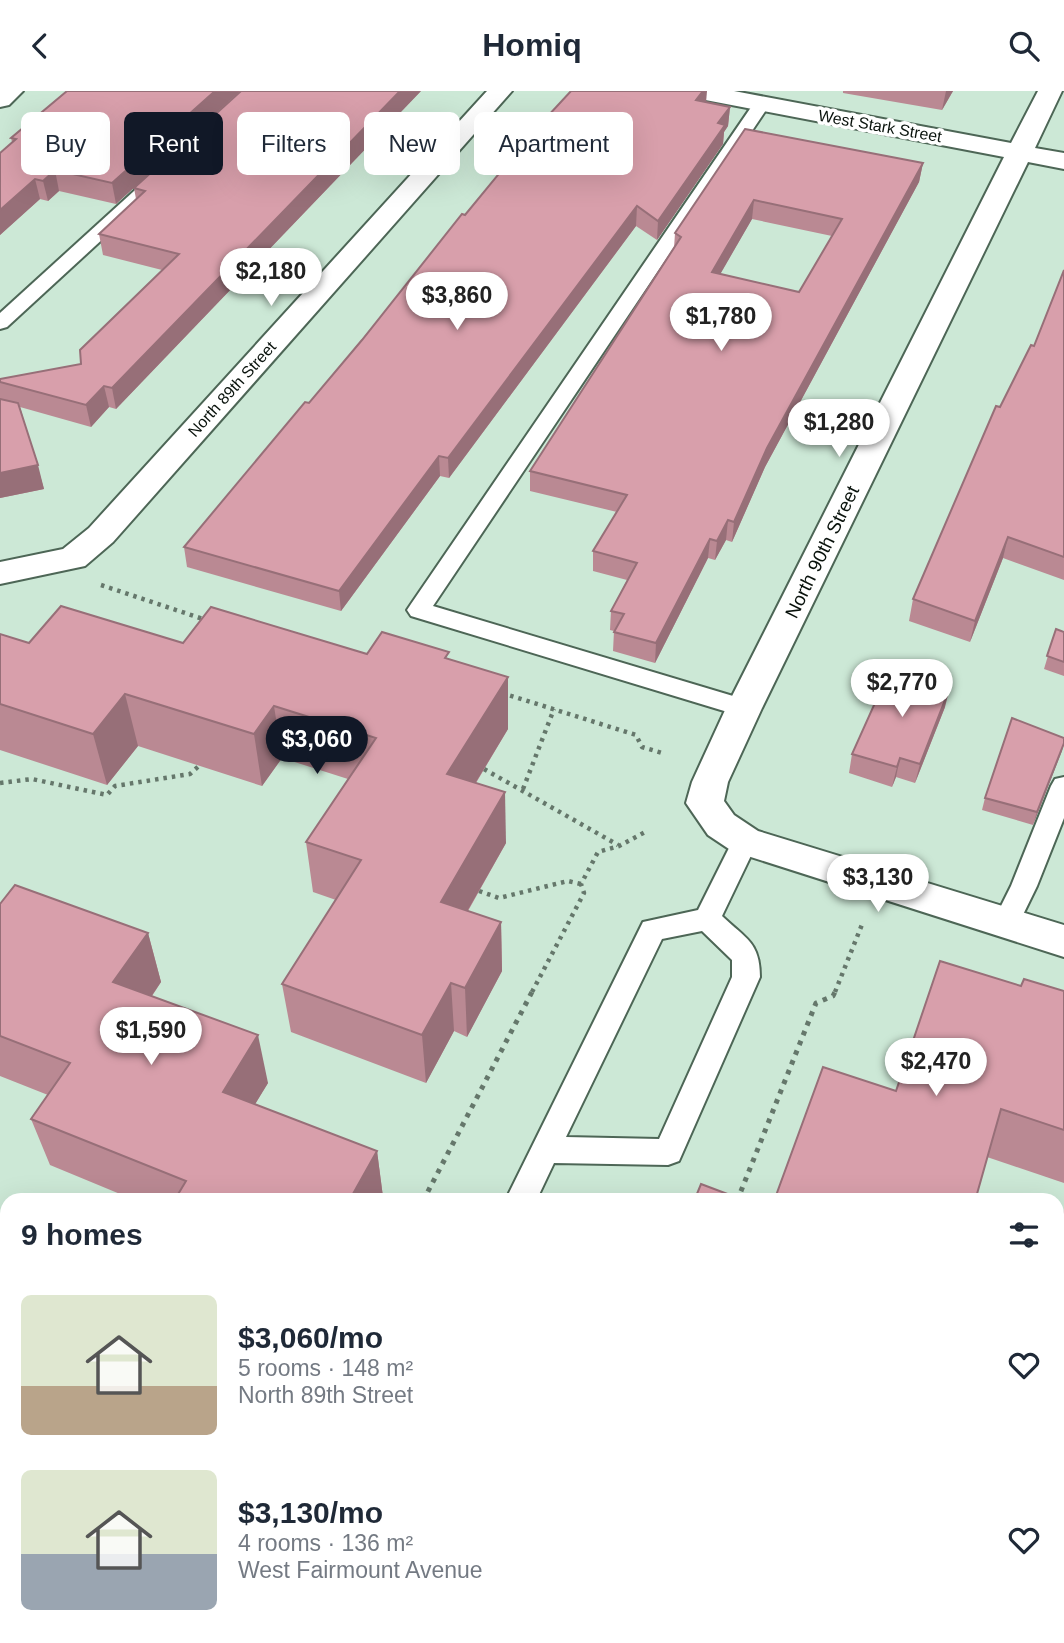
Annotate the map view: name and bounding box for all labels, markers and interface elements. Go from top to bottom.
icon: back [21,27,59,65]
text: Homiq [482,27,582,63]
icon: search [1005,27,1043,65]
street label: West Stark Street [817,107,944,145]
chip: Buy [21,112,110,175]
chip: Rent [124,112,223,175]
chip: Filters [237,112,350,175]
chip: New [364,112,460,175]
chip: Apartment [474,112,633,175]
pin: $2,180 [214,249,328,308]
text: $2,180 [236,258,306,284]
pin: $3,860 [400,273,514,332]
text: $3,860 [422,282,492,308]
pin: $1,780 [664,293,778,353]
text: $1,780 [686,303,756,329]
street label: North 89th Street [185,338,279,440]
pin: $1,280 [782,399,896,459]
text: $1,280 [804,409,874,435]
street label: North 90th Street [781,482,863,622]
pin: $2,770 [845,659,959,719]
text: $2,770 [867,669,937,695]
pin: $3,060 [260,717,374,776]
text: $3,060 [282,726,352,752]
pin: $3,130 [821,855,935,914]
text: $3,130 [843,864,913,890]
pin: $1,590 [94,1007,208,1067]
text: $1,590 [116,1017,186,1043]
pin: $2,470 [879,1039,993,1098]
text: $2,470 [901,1048,971,1074]
icon: filters [1005,1216,1043,1254]
text: 9 homes [21,1218,143,1251]
text: $3,060/mo [238,1321,383,1354]
icon: home [77,1323,161,1407]
icon: heart [1005,1346,1043,1384]
text: 5 rooms · 148 m² [238,1355,413,1381]
text: North 89th Street [238,1382,413,1408]
text: $3,130/mo [238,1496,383,1529]
icon: home [77,1498,161,1582]
icon: heart [1005,1521,1043,1559]
text: 4 rooms · 136 m² [238,1530,413,1556]
text: West Fairmount Avenue [238,1557,483,1583]

